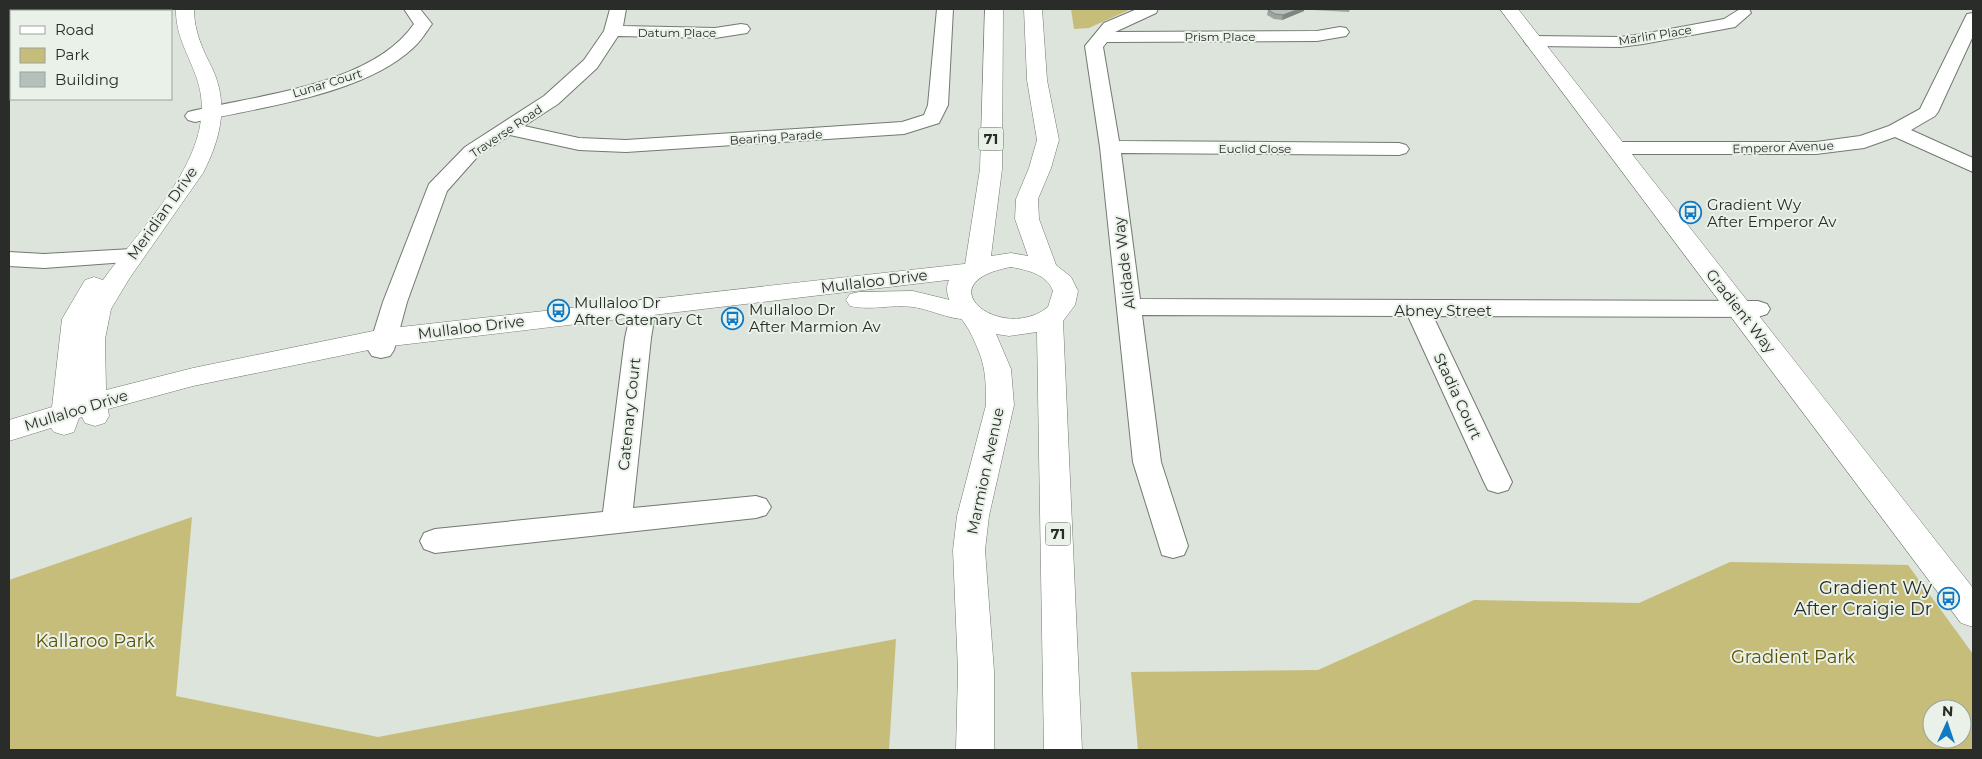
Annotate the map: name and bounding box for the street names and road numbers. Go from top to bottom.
street label: Marlin Place [1617,22,1693,48]
street label: Datum Place [638,25,716,40]
street label: Prism Place [1185,29,1255,44]
street label: Lunar Court [290,65,364,101]
street label: Traverse Road [467,101,545,161]
street label: Bearing Parade [729,126,823,148]
road number: 71 [978,128,1004,150]
street label: Emperor Avenue [1732,138,1834,156]
street label: Euclid Close [1219,141,1291,156]
street label: Meridian Drive [123,163,201,263]
street label: Alidade Way [1109,215,1139,311]
street label: Mullaloo Drive [820,265,928,297]
street label: Gradient Way [1702,265,1780,358]
street label: Abney Street [1394,301,1492,320]
street label: Mullaloo Drive [417,311,525,343]
street label: Stadia Court [1430,350,1486,442]
street label: Catenary Court [614,357,644,471]
street label: Mullaloo Drive [22,385,130,435]
street label: Marmion Avenue [962,406,1008,536]
road number: 71 [1046,522,1070,546]

